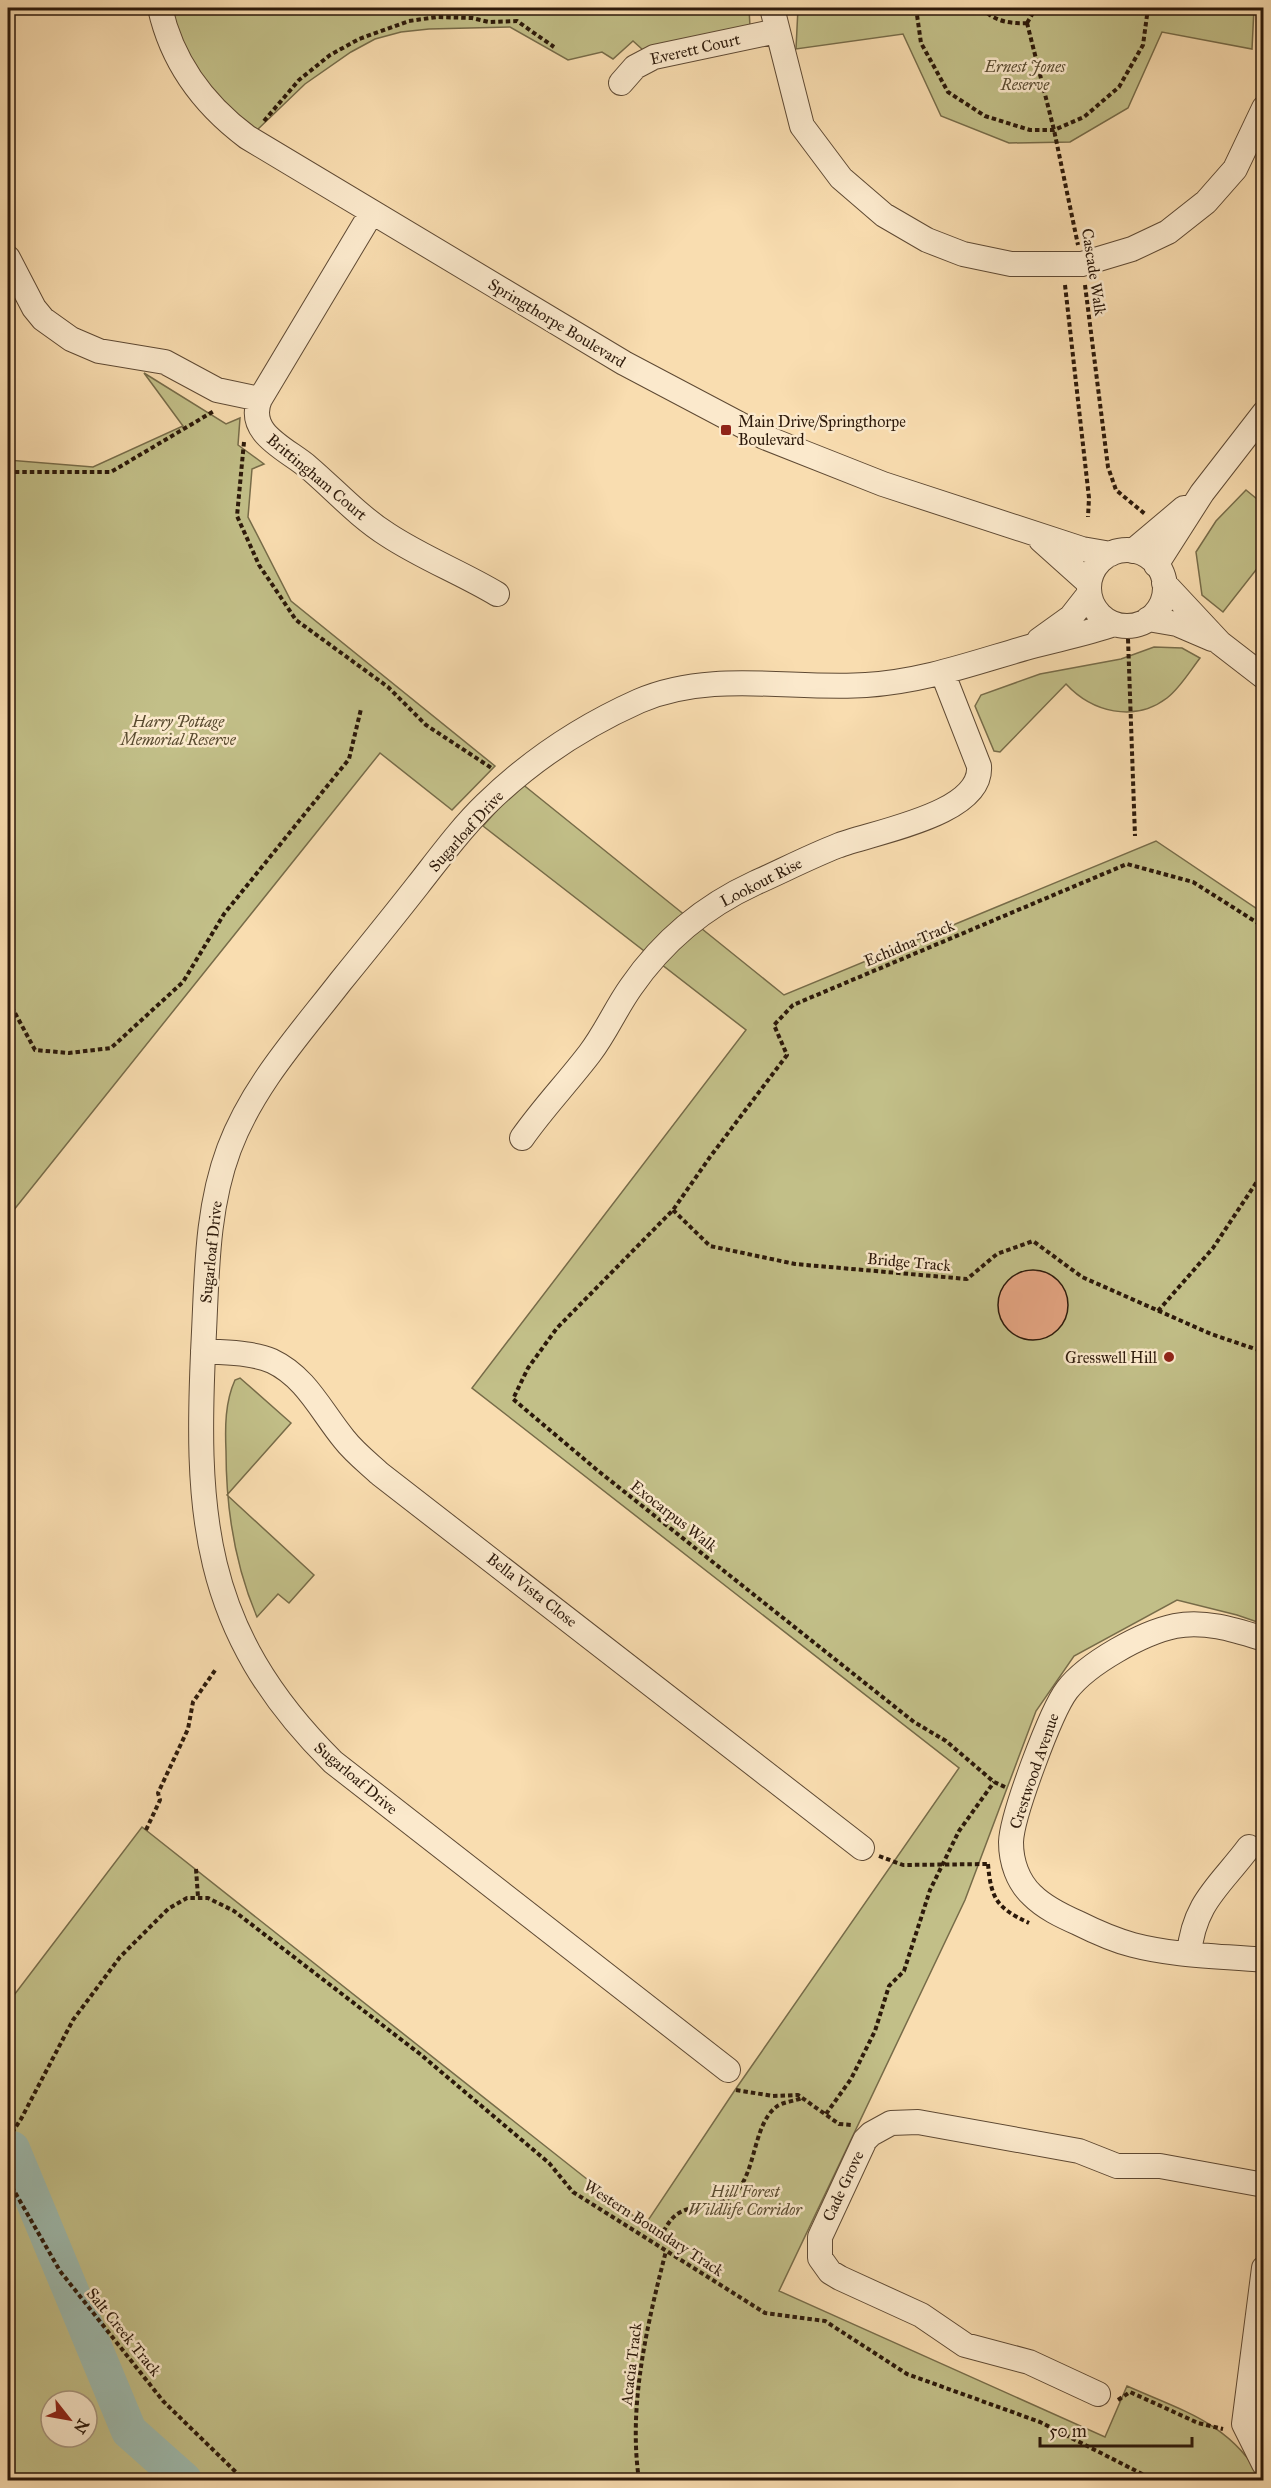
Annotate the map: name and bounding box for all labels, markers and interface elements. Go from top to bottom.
street label: Everett Court [648,29,742,69]
park label: Ernest Jones Reserve [984,57,1066,94]
street label: Cascade Walk [1078,227,1110,318]
street label: Springthorpe Boulevard [484,274,629,372]
place label: Main Drive/Springthorpe Boulevard [738,412,906,449]
marker: Main Drive/Springthorpe Boulevard [719,423,733,437]
street label: Brittingham Court [263,430,371,525]
park label: Harry Pottage Memorial Reserve [118,712,237,749]
street label: Sugarloaf Drive [425,786,508,876]
street label: Lookout Rise [717,853,805,911]
street label: Echidna Track [861,915,957,970]
street label: Sugarloaf Drive [196,1200,227,1304]
street label: Bridge Track [866,1249,952,1276]
place label: Gresswell Hill [1065,1348,1158,1367]
marker: Gresswell Hill [1162,1350,1176,1364]
street label: Exocarpus Walk [627,1476,722,1556]
street label: Bella Vista Close [483,1549,581,1631]
street label: Crestwood Avenue [1005,1710,1063,1831]
street label: Sugarloaf Drive [310,1738,402,1819]
street label: Cade Grove [818,2147,868,2224]
street label: Western Boundary Track [581,2176,728,2281]
park label: Hill Forest Wildlife Corridor [688,2182,803,2219]
street label: Salt Creek Track [83,2284,166,2380]
street label: Acacia Track [616,2321,646,2407]
north arrow [39,2389,99,2449]
scale bar [1040,2410,1192,2448]
text: N [70,2416,93,2438]
text: 50 m [1049,2420,1087,2442]

